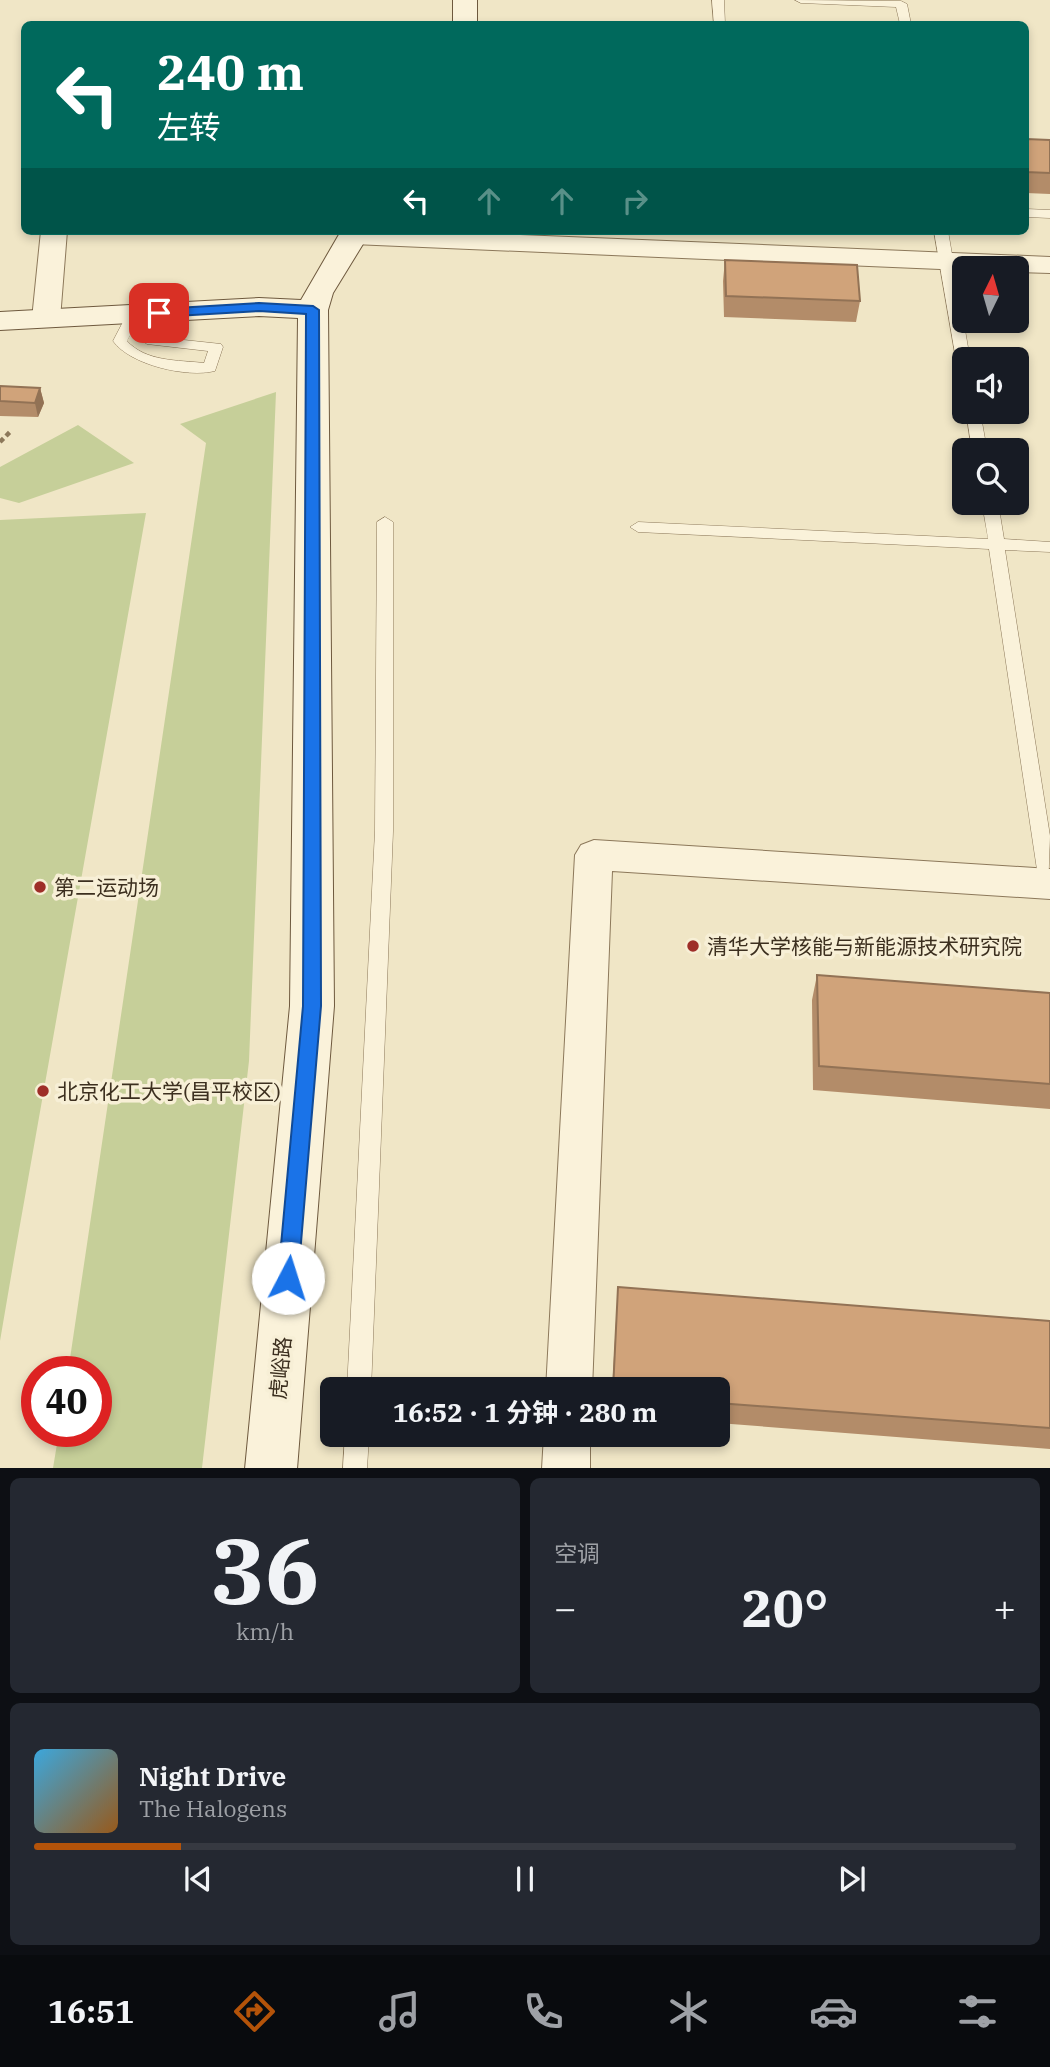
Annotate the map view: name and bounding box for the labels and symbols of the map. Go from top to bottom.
north arrow [952,256,1029,332]
pin [129,283,189,343]
place label: 第二运动场 [54,873,159,901]
marker: 第二运动场 [32,879,48,895]
place label: 清华大学核能与新能源技术研究院 [707,932,1022,960]
marker: 清华大学核能与新能源技术研究院 [685,938,701,954]
place label: 北京化工大学(昌平校区) [57,1077,281,1105]
marker: 北京化工大学(昌平校区) [35,1083,51,1099]
position arrow [251,1241,325,1315]
street label: 虎峪路 [263,1335,297,1401]
speed limit sign: 40 [21,1356,112,1447]

